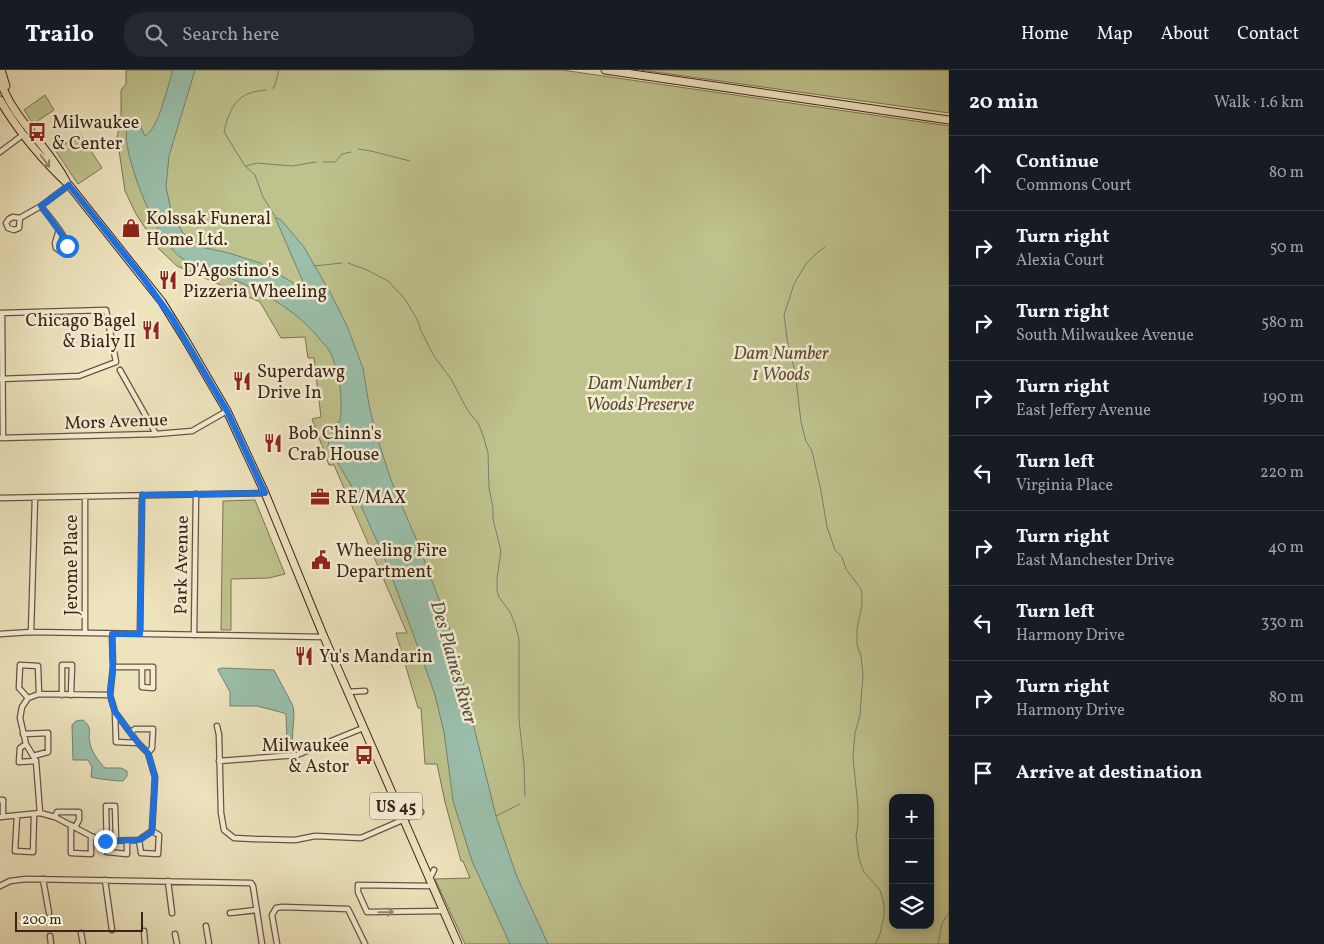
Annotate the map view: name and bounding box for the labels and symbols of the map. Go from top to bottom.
place label: Milwaukee & Center [52,111,139,157]
bus stop icon: Milwaukee & Center [26,121,48,143]
one-way arrow [40,154,51,167]
place label: Kolssak Funeral Home Ltd. [146,207,271,253]
shop icon: Kolssak Funeral Home Ltd. [120,217,142,239]
route start [56,235,79,258]
place label: D'Agostino's Pizzeria Wheeling [183,259,327,305]
restaurant icon: D'Agostino's Pizzeria Wheeling [157,269,179,291]
place label: Chicago Bagel & Bialy II [25,309,136,355]
restaurant icon: Chicago Bagel & Bialy II [140,319,162,341]
park label: Dam Number 1 Woods [733,342,829,388]
place label: Superdawg Drive In [257,360,345,406]
restaurant icon: Superdawg Drive In [231,370,253,392]
park label: Dam Number 1 Woods Preserve [586,372,695,418]
street label: Mors Avenue [64,408,168,437]
place label: Bob Chinn's Crab House [288,422,382,468]
restaurant icon: Bob Chinn's Crab House [262,432,284,454]
office icon: RE/MAX [309,486,331,508]
place label: RE/MAX [335,486,406,511]
street label: Jerome Place [60,514,85,616]
street label: Park Avenue [169,515,196,615]
place label: Wheeling Fire Department [336,539,447,585]
public building icon: Wheeling Fire Department [310,549,332,571]
water label: Des Plaines River [423,598,483,728]
restaurant icon: Yu's Mandarin [293,645,315,667]
place label: Yu's Mandarin [319,645,433,670]
place label: Milwaukee & Astor [262,734,349,780]
bus stop icon: Milwaukee & Astor [353,744,375,766]
road number: US 45 [370,792,422,819]
route end [94,830,117,853]
one-way arrow [378,907,394,916]
scale bar [15,909,142,932]

